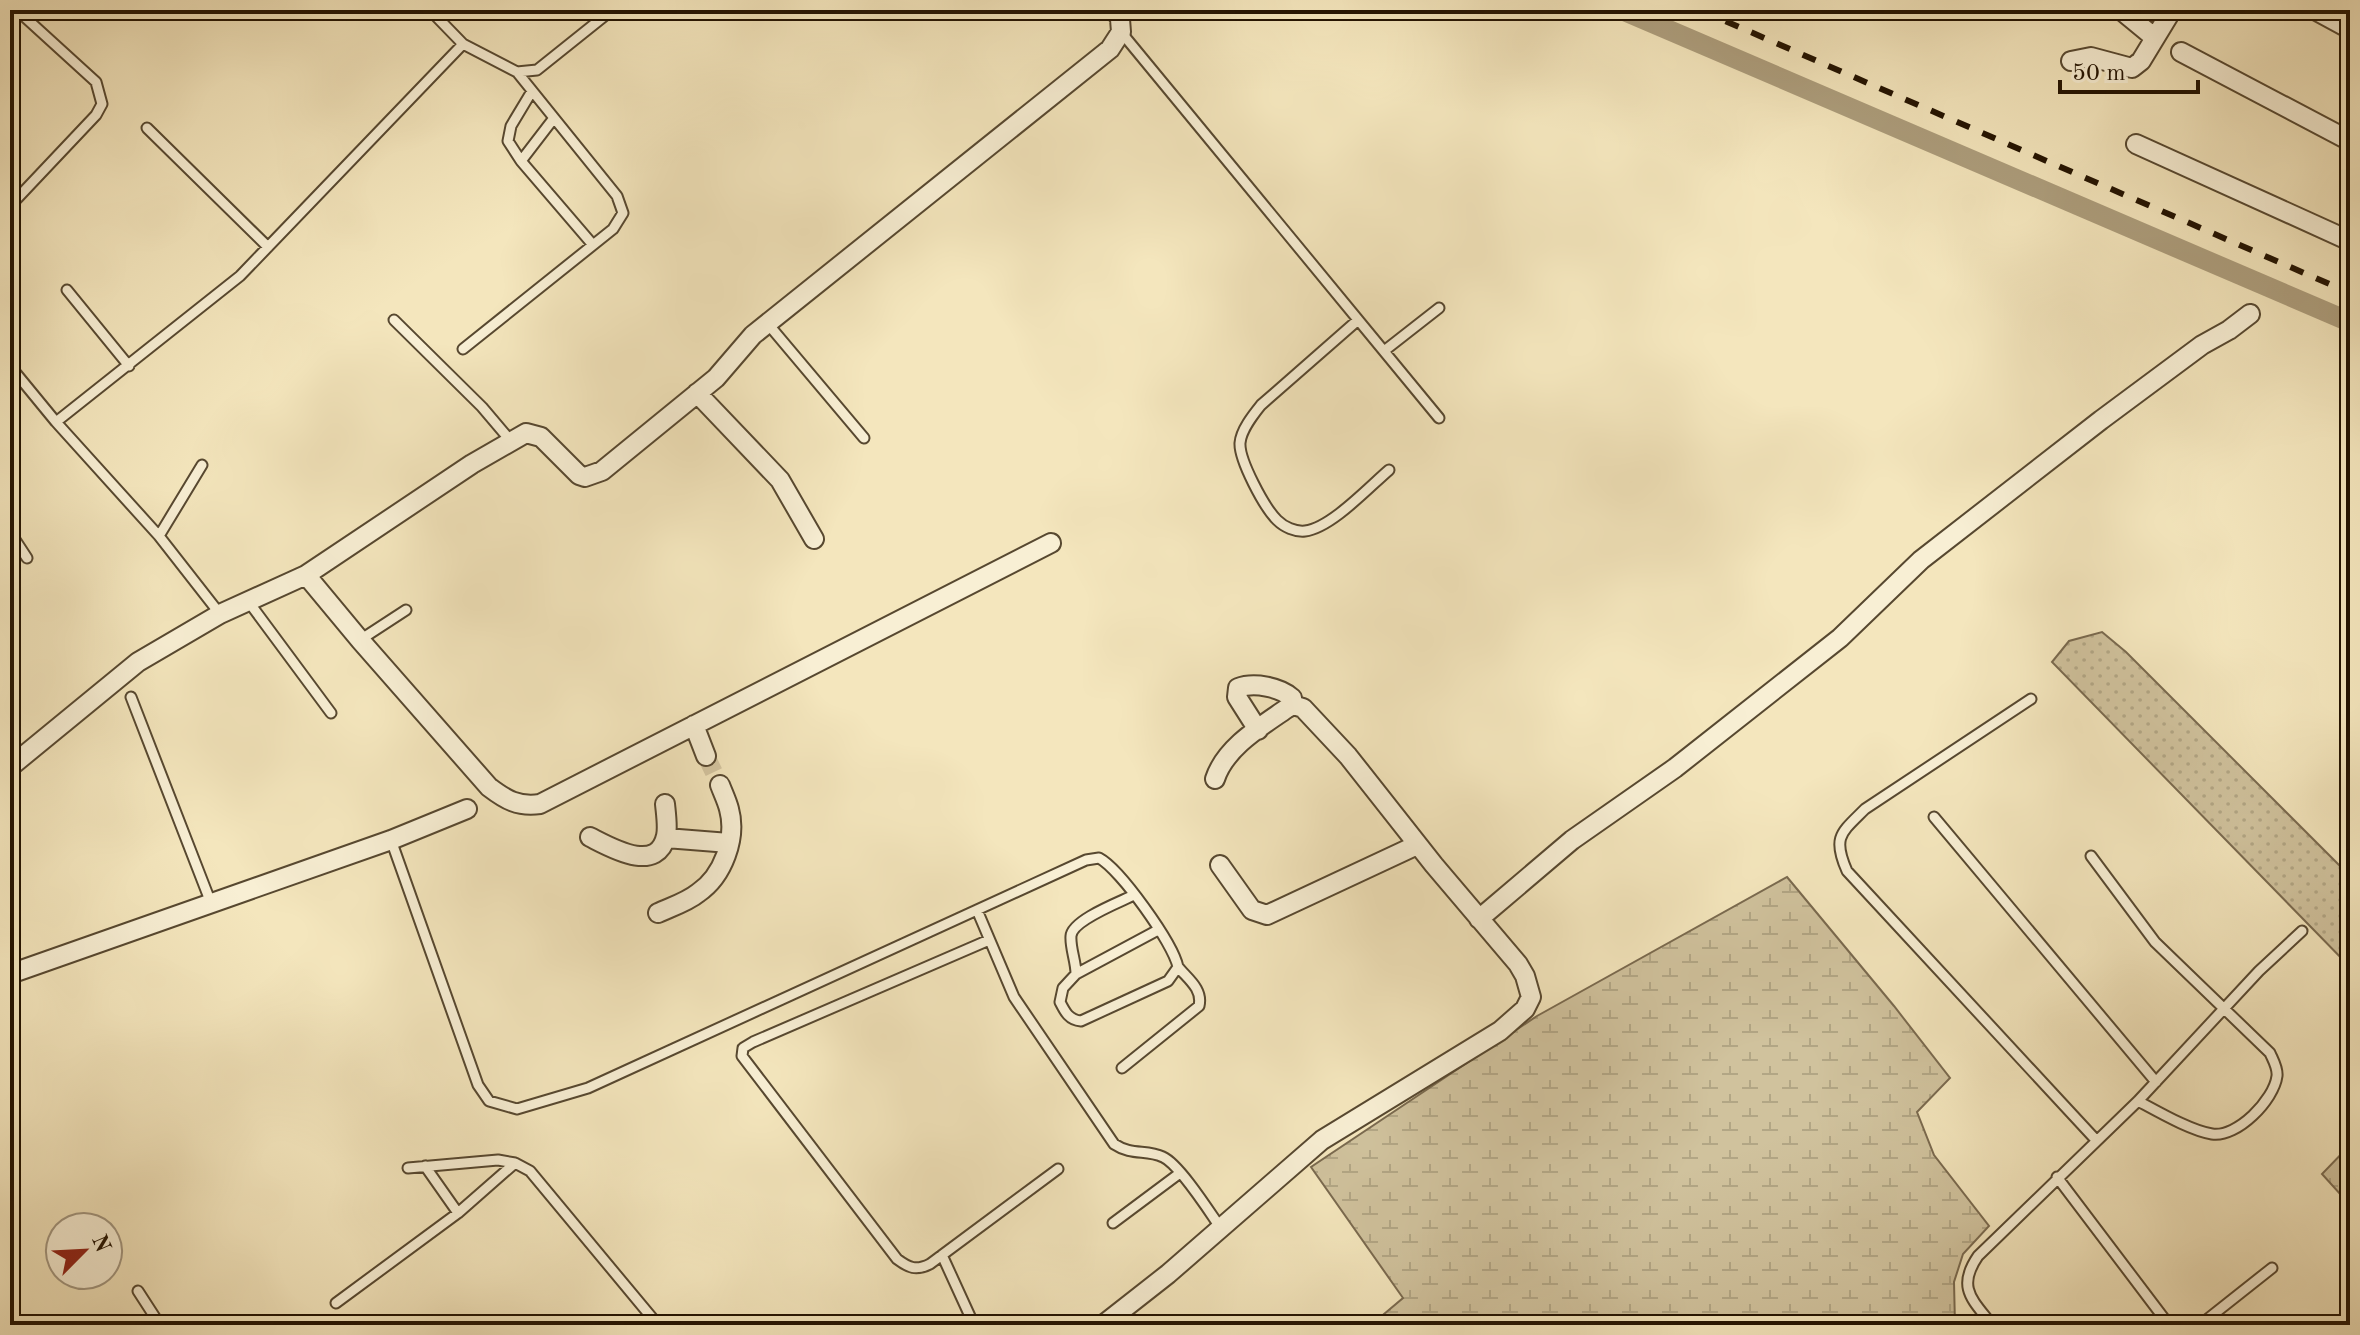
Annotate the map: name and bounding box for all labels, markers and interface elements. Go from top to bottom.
scale bar [2060,44,2198,94]
text: 50 m [2072,62,2126,86]
north arrow [44,1211,124,1291]
text: N [87,1232,114,1256]

